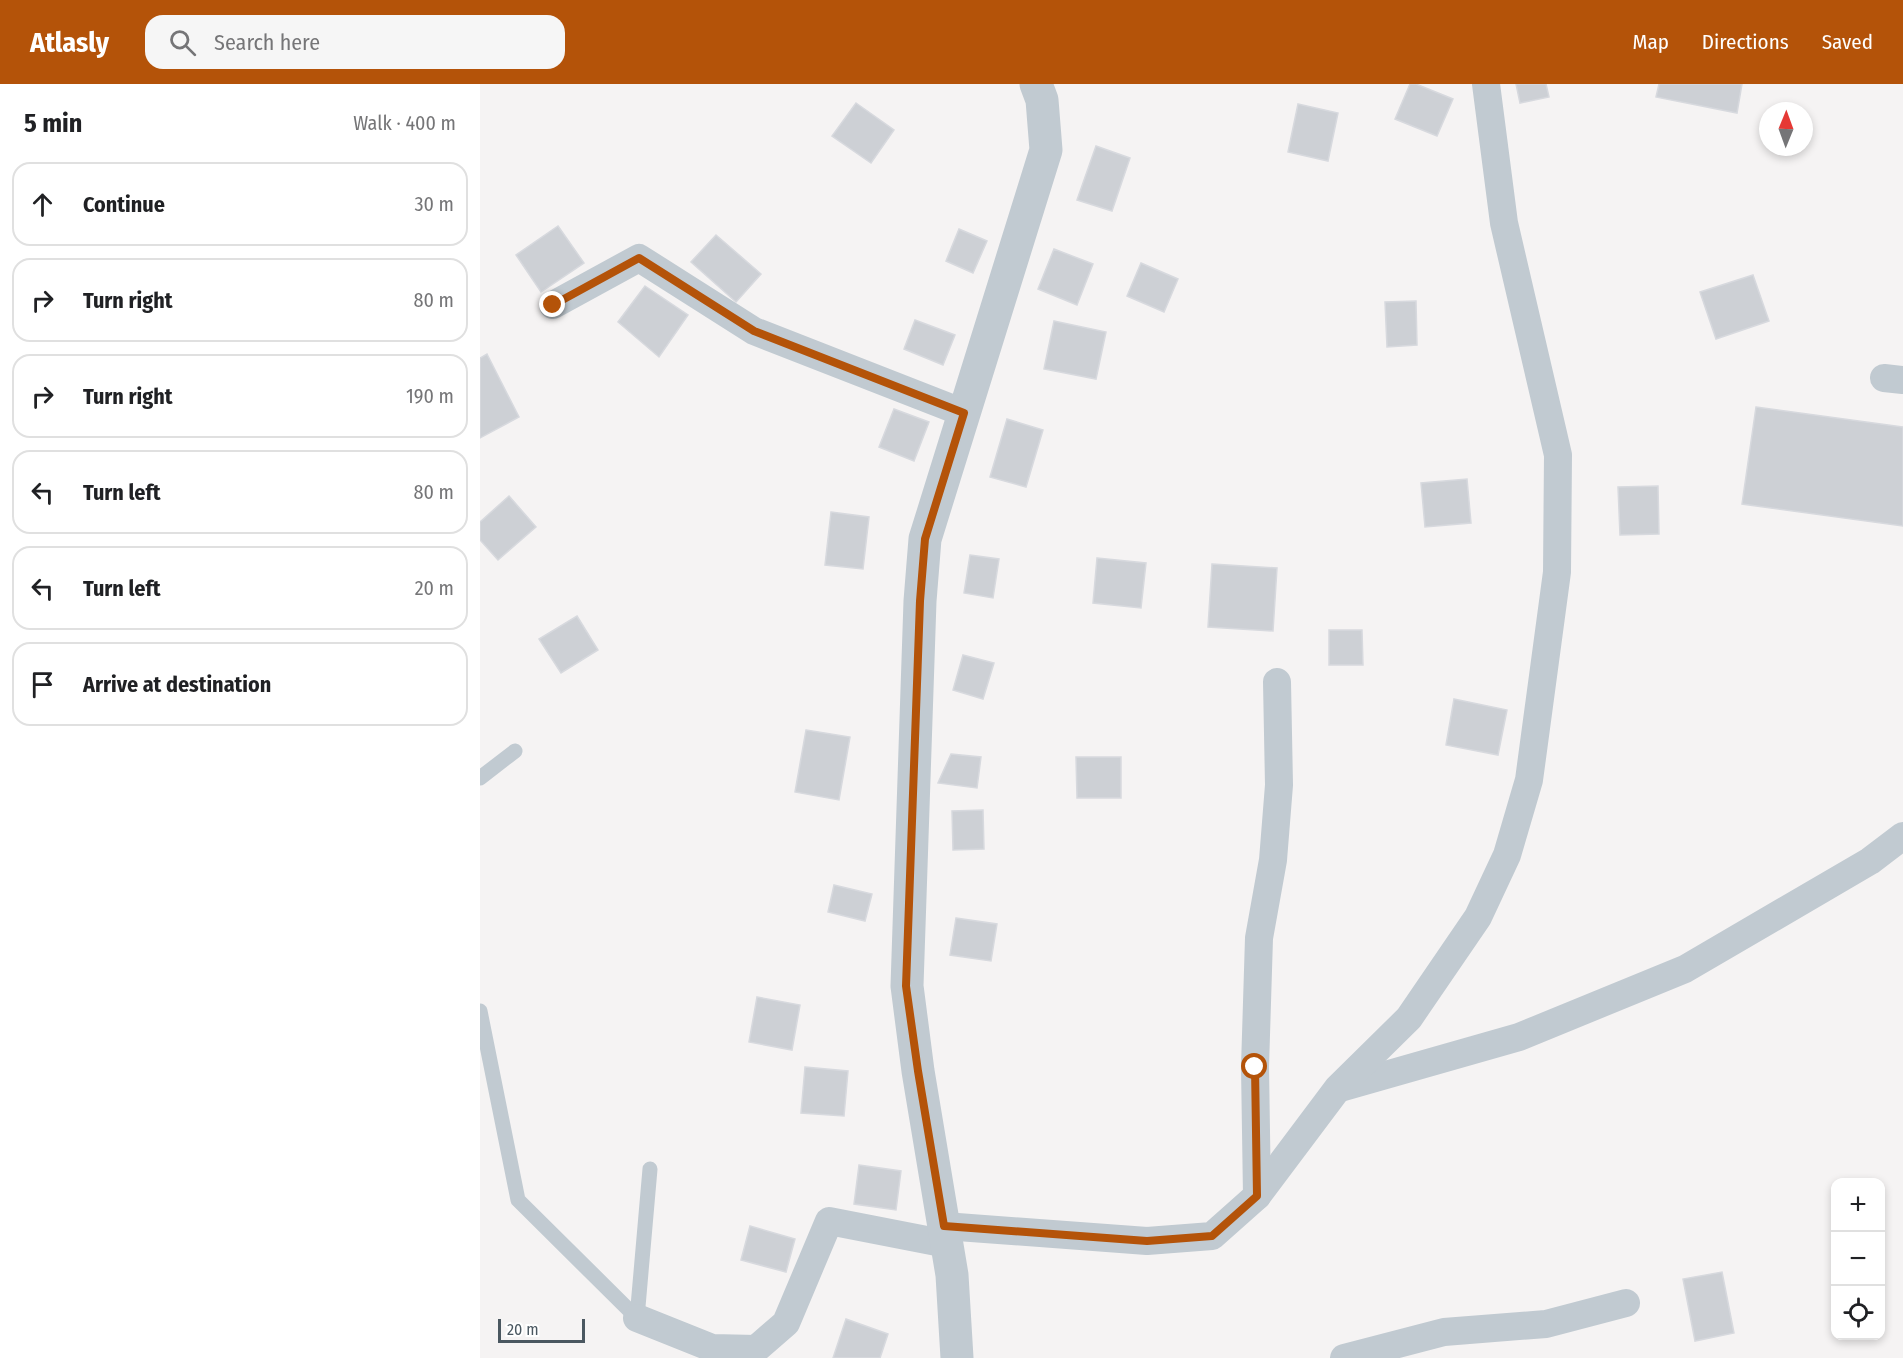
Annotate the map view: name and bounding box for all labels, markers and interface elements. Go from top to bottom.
search box [145,15,565,69]
text: Atlasly [30,26,109,59]
icon: search [166,26,199,59]
text: Search here [214,29,320,56]
text: Map [1632,29,1669,55]
text: Directions [1702,29,1789,55]
text: Saved [1822,29,1873,55]
north arrow [1759,102,1813,156]
text: 5 min [24,108,82,139]
text: Walk · 400 m [353,111,456,135]
icon: ahead [26,188,59,221]
text: Continue [83,191,165,218]
text: 30 m [414,192,454,216]
icon: right [26,284,59,317]
text: Turn right [83,287,172,314]
text: 80 m [414,288,454,312]
route end [539,291,565,317]
icon: right [26,380,59,413]
text: Turn right [83,383,172,410]
text: 190 m [406,384,454,408]
icon: left [26,476,59,509]
text: Turn left [83,479,161,506]
text: 80 m [414,480,454,504]
icon: left [26,572,59,605]
text: Turn left [83,575,161,602]
text: 20 m [415,576,454,600]
icon: arrive [26,668,59,701]
text: Arrive at destination [83,671,271,698]
route start [1241,1053,1267,1079]
map controls [1831,1178,1885,1340]
button: + [1831,1178,1885,1232]
button: − [1831,1232,1885,1286]
button: locate [1831,1286,1885,1340]
scale bar [498,1316,585,1344]
text: 20 m [507,1320,538,1339]

